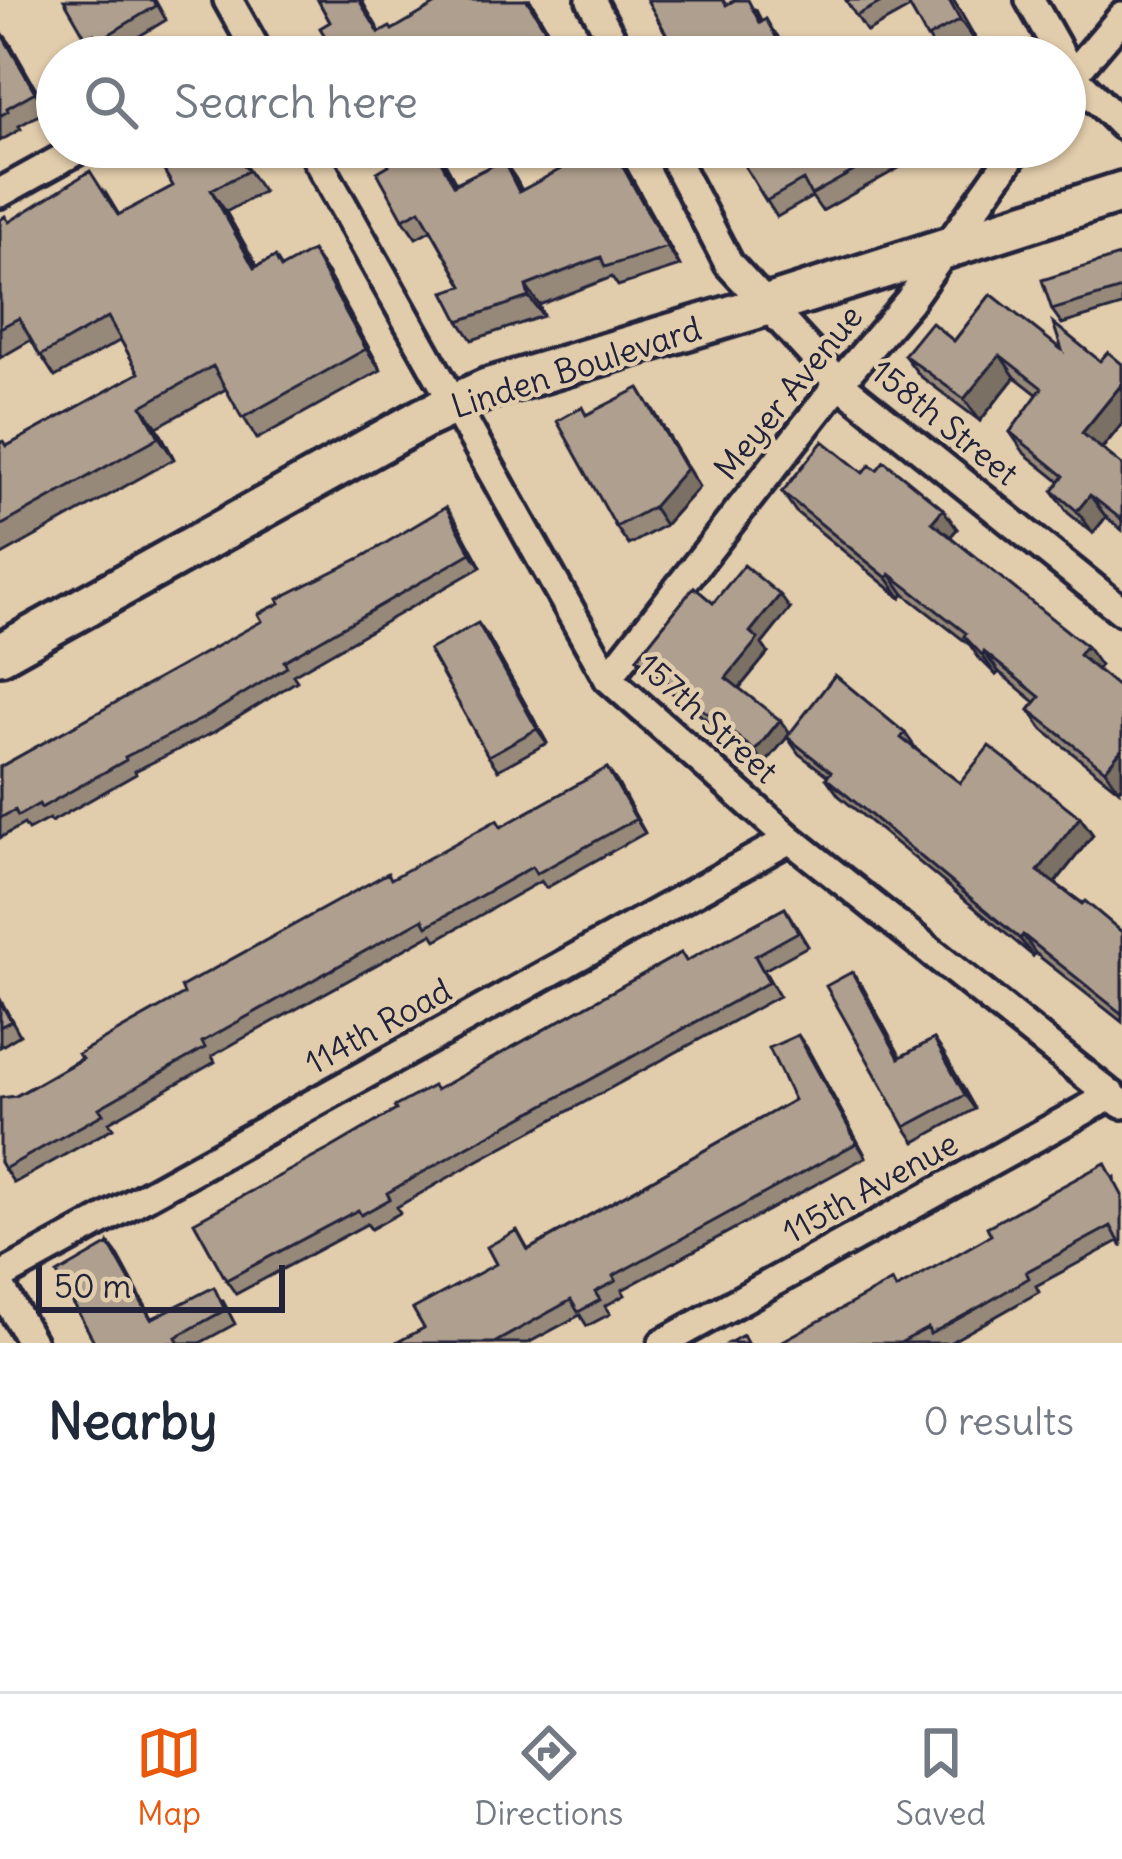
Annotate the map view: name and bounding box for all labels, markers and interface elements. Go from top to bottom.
search box [36,36,1086,168]
icon: search [78,69,144,135]
text: Search here [174,74,418,130]
street label: Meyer Avenue [705,296,871,488]
street label: Linden Boulevard [446,307,706,427]
street label: 158th Street [863,350,1027,494]
street label: 157th Street [629,644,787,792]
street label: 114th Road [298,969,458,1083]
street label: 115th Avenue [775,1122,965,1252]
scale bar [36,1259,285,1312]
text: 50 m [54,1265,131,1307]
text: Nearby [48,1389,217,1453]
text: 0 results [923,1397,1074,1446]
tab: Map [136,1720,202,1834]
tab: Directions [474,1720,623,1834]
tab: Saved [896,1720,986,1834]

